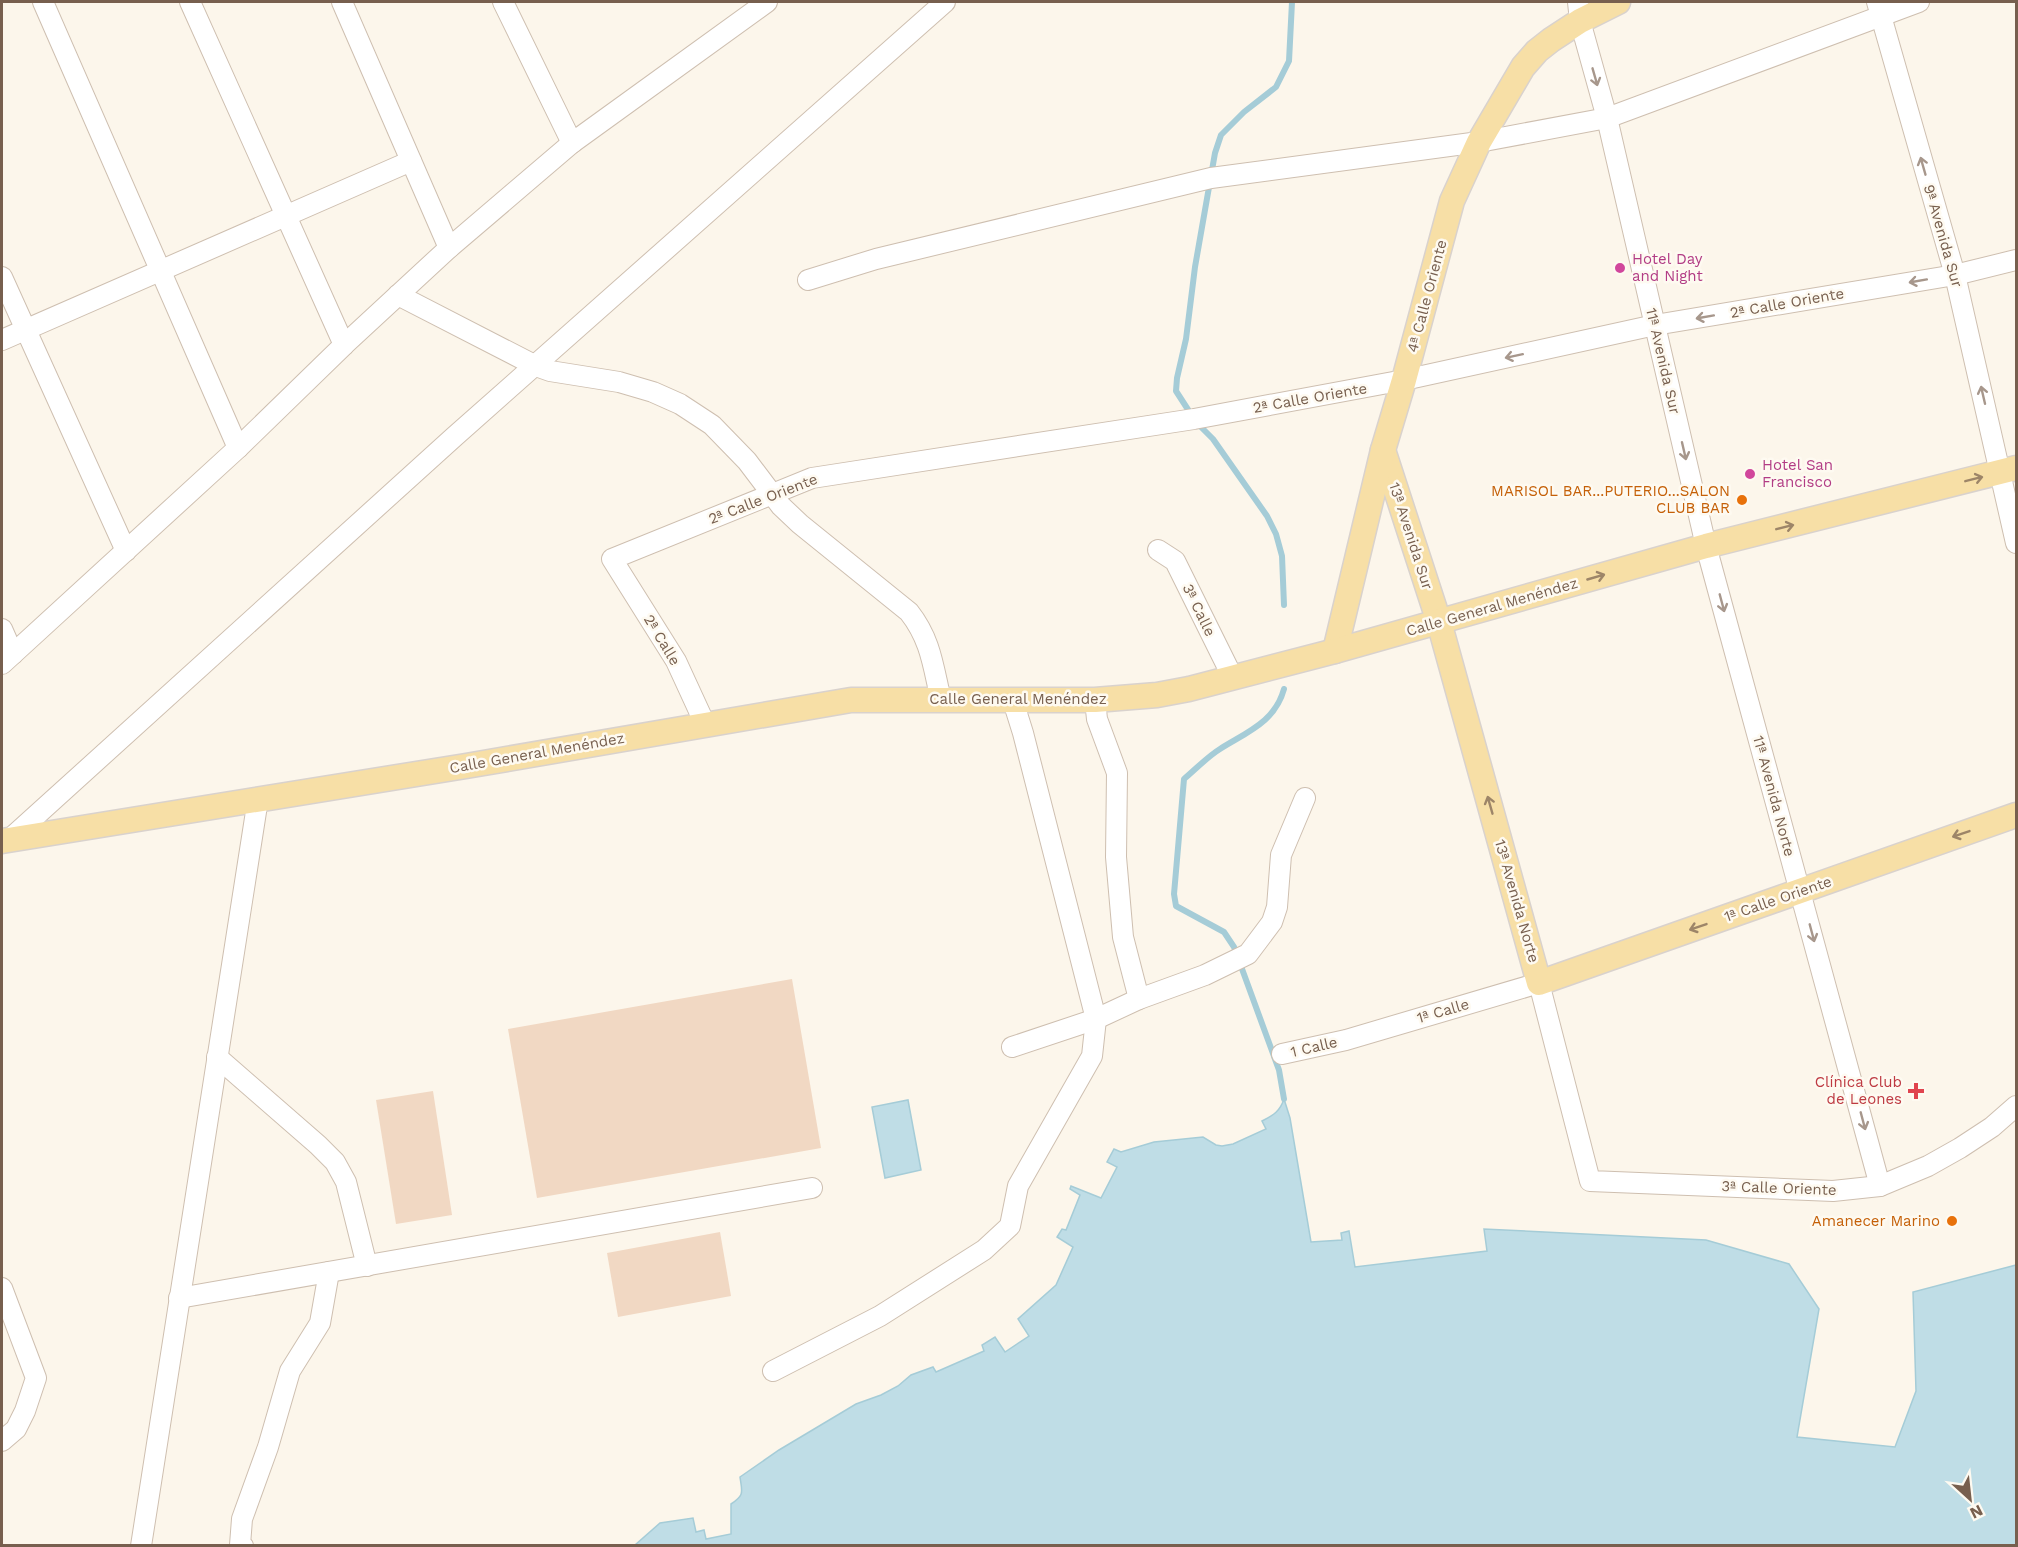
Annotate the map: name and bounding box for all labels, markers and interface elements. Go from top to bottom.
one-way arrow [1590,67,1602,86]
one-way arrow [1917,157,1928,176]
street label: 9ª Avenida Sur [1920,182,1966,290]
street label: 4ª Calle Oriente [1403,238,1451,354]
place label: Hotel Day and Night [1632,250,1703,285]
marker: Hotel Day and Night [1613,261,1627,275]
one-way arrow [1909,276,1929,287]
street label: 2ª Calle Oriente [1729,284,1845,322]
street label: 11ª Avenida Sur [1642,306,1684,416]
one-way arrow [1696,311,1716,322]
one-way arrow [1505,351,1525,362]
street label: 2ª Calle Oriente [1252,379,1368,417]
one-way arrow [1977,386,1988,405]
one-way arrow [1679,440,1690,460]
place label: Hotel San Francisco [1762,456,1833,491]
marker: Hotel San Francisco [1743,467,1757,481]
street label: 2ª Calle Oriente [706,470,820,528]
one-way arrow [1964,473,1983,485]
street label: 13ª Avenida Sur [1385,480,1437,592]
place label: MARISOL BAR...PUTERIO...SALON CLUB BAR [1491,482,1730,517]
marker: MARISOL BAR...PUTERIO...SALON CLUB BAR [1735,493,1749,507]
one-way arrow [1775,520,1794,532]
one-way arrow [1587,571,1606,583]
street label: Calle General Menéndez [1404,574,1580,640]
street label: 3ª Calle [1179,581,1219,639]
one-way arrow [1716,593,1728,612]
street label: 2ª Calle [640,611,684,669]
street label: Calle General Menéndez [929,690,1107,708]
street label: Calle General Menéndez [448,729,626,777]
street label: 11ª Avenida Norte [1749,734,1799,858]
one-way arrow [1484,796,1495,815]
one-way arrow [1952,830,1971,841]
street label: 13ª Avenida Norte [1491,837,1543,965]
street label: 1ª Calle Oriente [1722,872,1834,926]
one-way arrow [1689,923,1708,934]
one-way arrow [1806,923,1818,942]
street label: 1ª Calle [1415,995,1471,1027]
street label: 1 Calle [1289,1033,1339,1061]
place label: Clínica Club de Leones [1815,1073,1902,1108]
marker: Clínica Club de Leones [1907,1082,1925,1100]
one-way arrow [1857,1111,1869,1130]
street label: 3ª Calle Oriente [1721,1177,1837,1199]
place label: Amanecer Marino [1812,1212,1940,1230]
marker: Amanecer Marino [1945,1214,1959,1228]
north arrow [1940,1469,2000,1529]
text: N [1967,1501,1986,1523]

